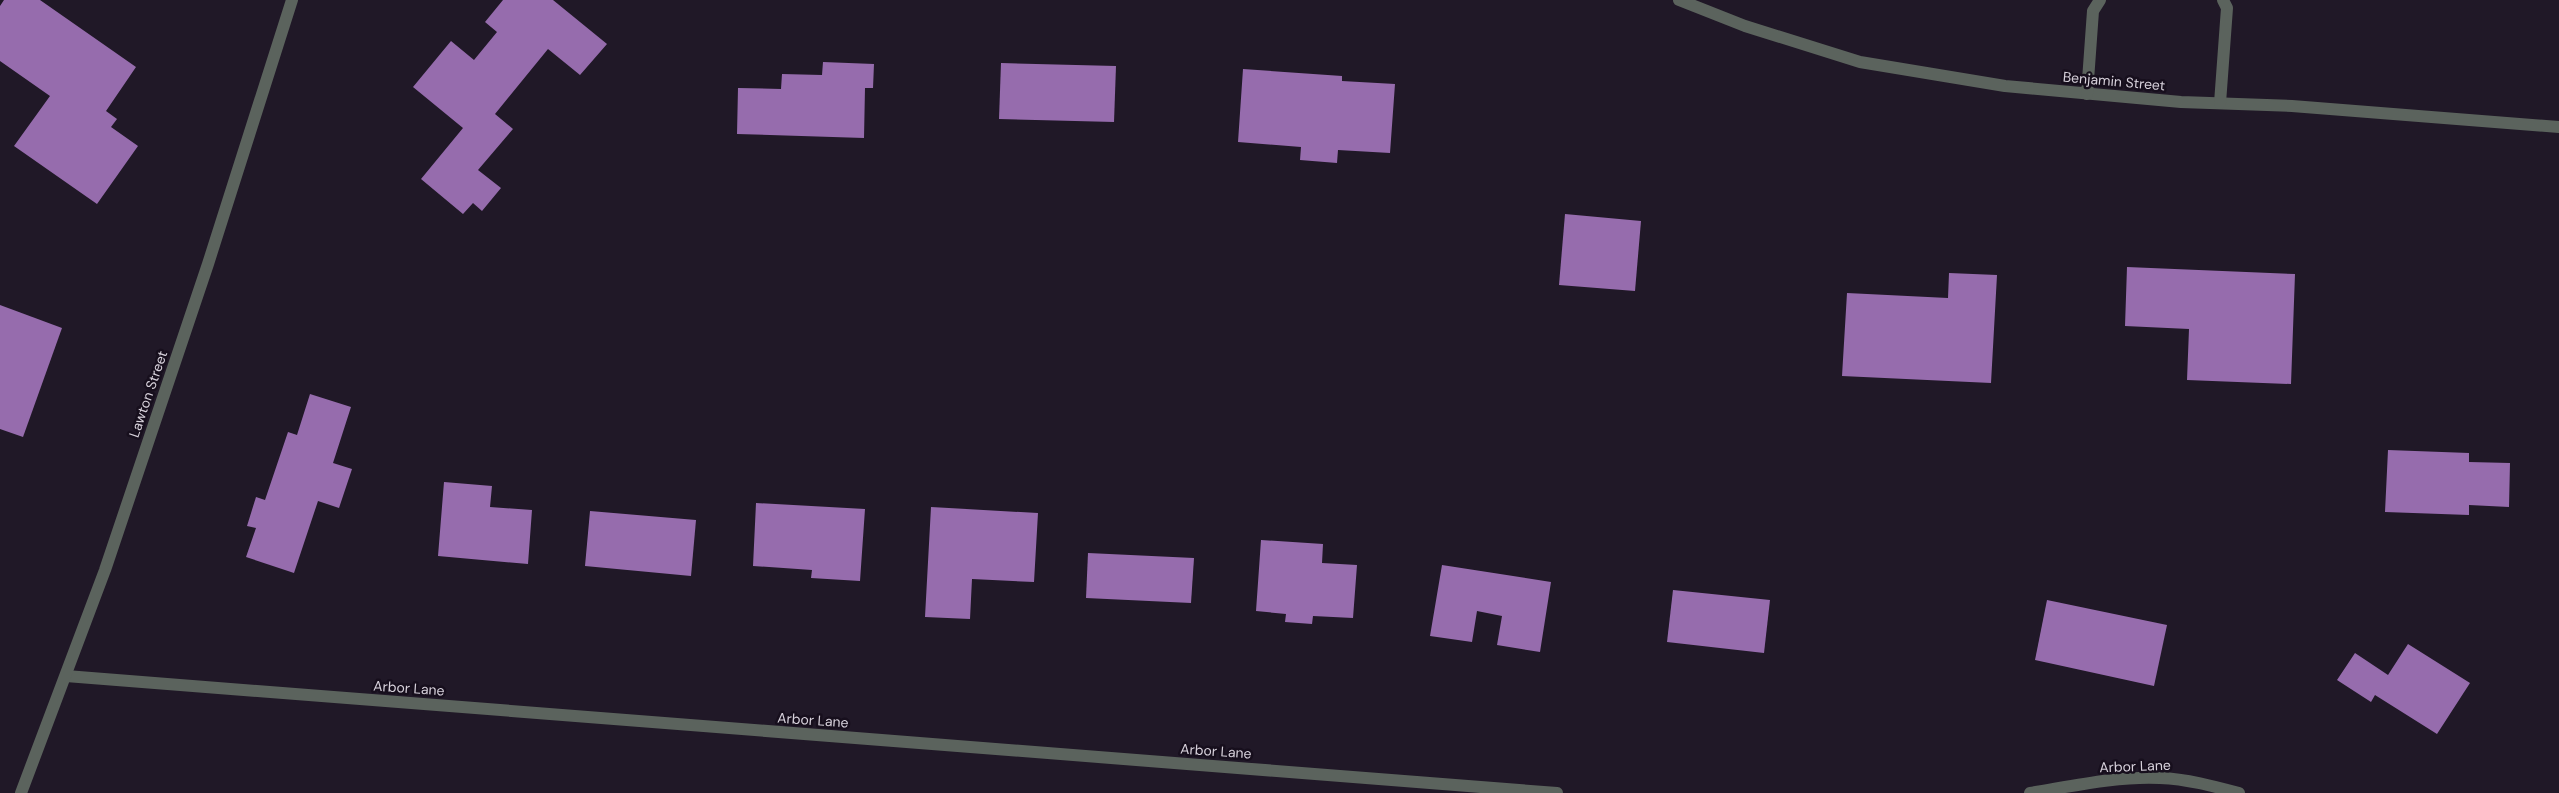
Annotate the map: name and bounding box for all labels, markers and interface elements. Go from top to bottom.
street label: Benjamin Street [2062,68,2166,94]
street label: Lawton Street [125,348,171,440]
street label: Arbor Lane [373,677,445,699]
street label: Arbor Lane [777,709,849,731]
street label: Arbor Lane [1180,740,1252,762]
street label: Arbor Lane [2099,756,2171,776]

